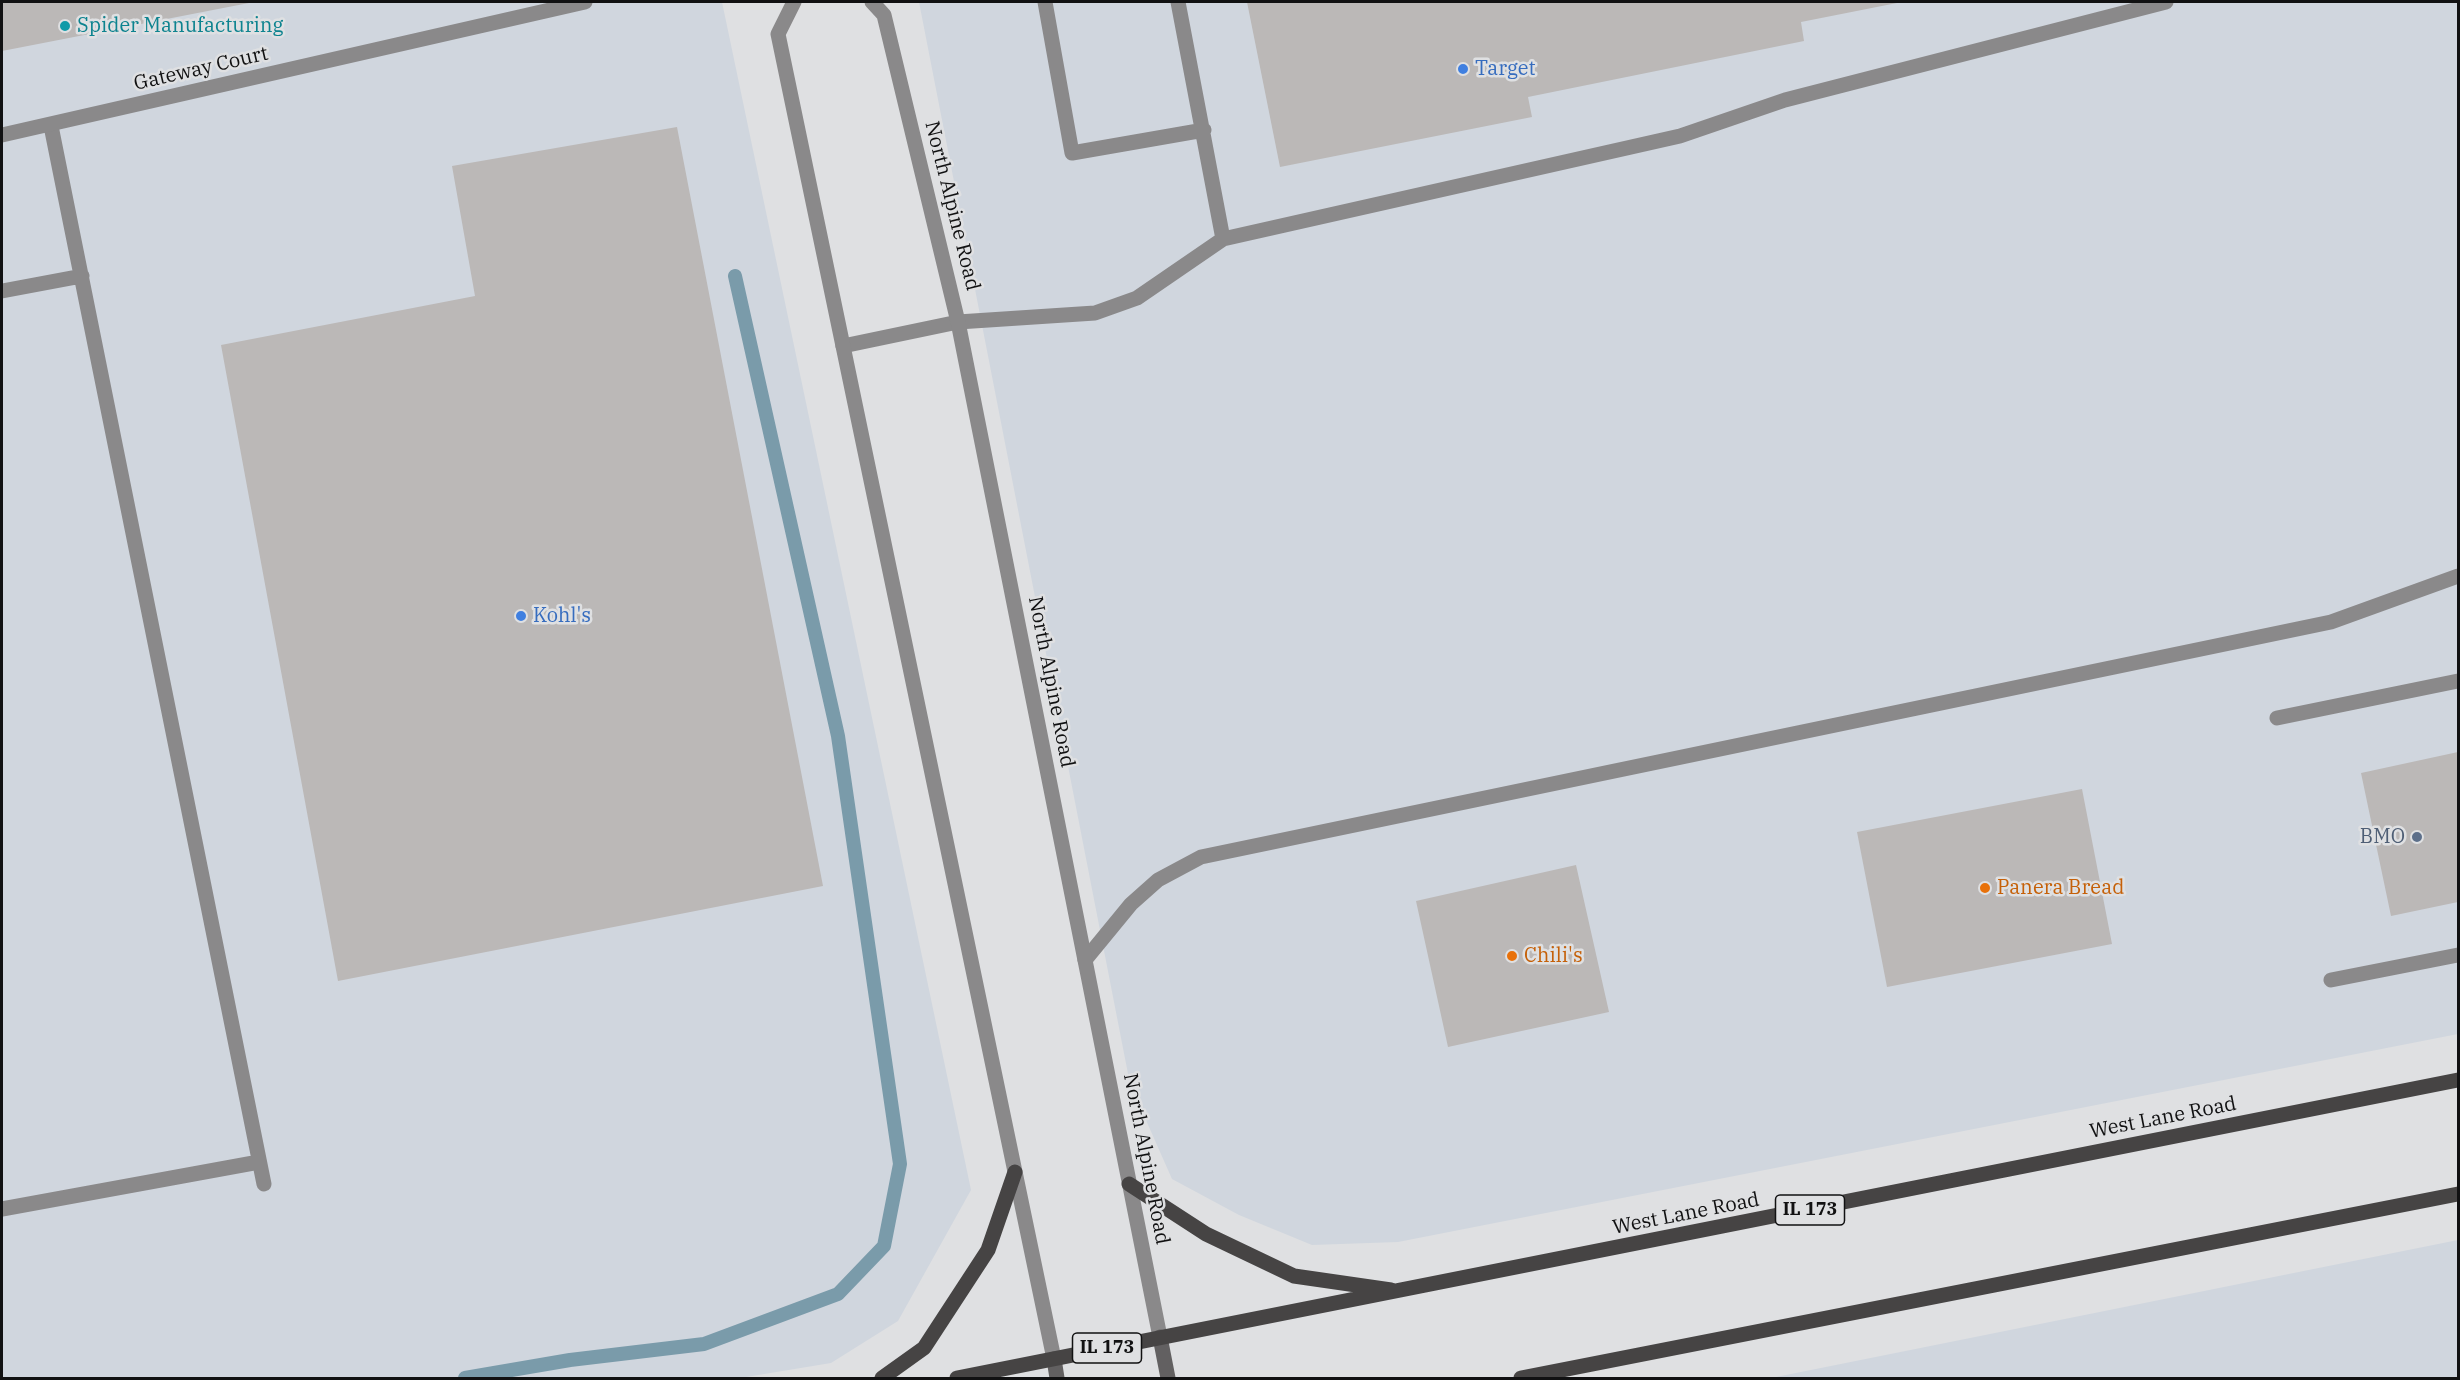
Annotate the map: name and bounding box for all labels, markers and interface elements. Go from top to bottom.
place label: Spider Manufacturing [77,14,283,38]
marker: Spider Manufacturing [58,19,72,33]
street label: Gateway Court [132,42,270,96]
place label: Target [1475,57,1536,81]
marker: Target [1456,62,1470,76]
street label: North Alpine Road [919,119,985,293]
street label: North Alpine Road [1023,594,1079,770]
place label: Kohl's [533,604,591,628]
marker: Kohl's [514,609,528,623]
place label: BMO [2360,825,2405,849]
marker: BMO [2410,830,2424,844]
place label: Panera Bread [1997,876,2124,900]
marker: Panera Bread [1978,881,1992,895]
place label: Chili's [1524,944,1583,968]
marker: Chili's [1505,949,1519,963]
street label: North Alpine Road [1118,1071,1174,1247]
street label: West Lane Road [2088,1092,2238,1144]
street label: West Lane Road [1611,1188,1761,1240]
road number: IL 173 [1776,1195,1844,1225]
road number: IL 173 [1072,1333,1142,1363]

